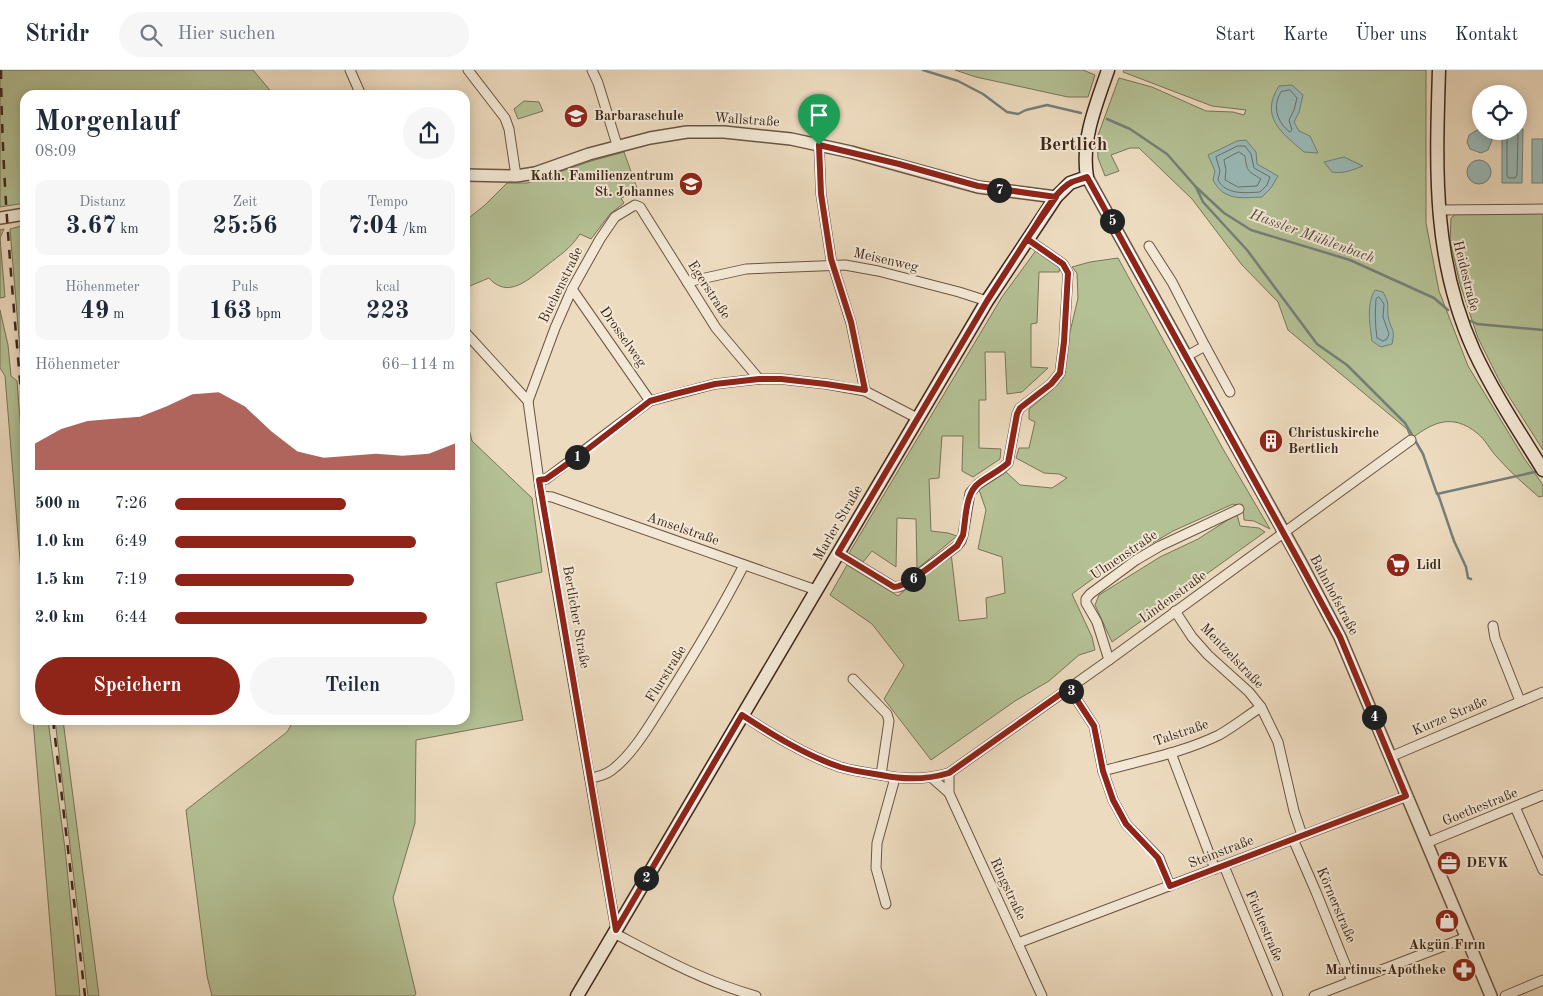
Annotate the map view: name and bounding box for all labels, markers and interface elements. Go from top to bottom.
search box [119,12,469,57]
icon: search [137,21,165,49]
text: Stridr [25,23,89,47]
text: Hier suchen [177,25,275,44]
text: Start [1215,26,1255,44]
text: Karte [1283,26,1328,44]
text: Über uns [1356,26,1427,44]
text: Kontakt [1455,26,1518,44]
map controls [1472,85,1527,140]
button: locate [1472,85,1527,140]
pin [798,94,840,145]
icon: arrive [805,101,833,129]
school or university icon: Barbaraschule [563,103,589,129]
button: share [403,107,455,159]
text: Morgenlauf [35,109,179,137]
place label: Barbaraschule [594,109,684,123]
street label: Wallstraße [714,111,780,129]
district label: Bertlich [1039,136,1108,155]
text: 08:09 [35,144,77,160]
place label: Kath. Familienzentrum St. Johannes [530,169,674,199]
school or university icon: Kath. Familienzentrum St. Johannes [678,171,704,197]
pin: 7 [986,178,1012,202]
text: 7 [995,183,1004,197]
text: Distanz [79,195,125,209]
text: Zeit [233,195,257,209]
text: Tempo [367,195,408,209]
water label: Hassler Mühlenbach [1247,207,1377,267]
pin: 5 [1100,208,1124,234]
text: 3.67 [66,214,116,239]
text: 25:56 [212,214,278,239]
text: 7:04 [348,214,399,239]
text: 5 [1108,214,1117,228]
text: km [116,222,139,236]
text: /km [399,222,427,236]
street label: Heidestraße [1450,239,1482,313]
street label: Buchenstraße [537,245,585,325]
street label: Meisenweg [852,246,920,274]
street label: Egerstraße [685,258,733,322]
text: Höhenmeter [65,280,139,294]
text: Puls [232,280,258,294]
text: kcal [376,280,400,294]
text: 49 [80,299,109,324]
text: 163 [209,299,252,324]
text: 223 [366,299,409,324]
street label: Drosselweg [597,304,649,370]
text: m [109,307,124,321]
text: bpm [252,307,281,321]
text: Höhenmeter [35,357,120,373]
text: 66–114 m [381,357,455,373]
place label: Christuskirche Bertlich [1288,426,1379,456]
building icon: Christuskirche Bertlich [1258,428,1284,454]
pin: 1 [564,444,590,470]
text: 1 [573,450,582,464]
street label: Marler Straße [811,483,865,563]
text: 500 m [35,496,80,512]
text: 7:26 [115,496,147,512]
street label: Amselstraße [645,510,721,548]
street label: Ulmenstraße [1088,528,1160,582]
text: 1.0 km [35,534,84,550]
text: 6:49 [115,534,147,550]
supermarket icon: Lidl [1385,552,1411,578]
street label: Bahnhofstraße [1307,553,1361,637]
place label: Lidl [1416,558,1441,572]
street label: Bertlicher Straße [560,564,592,670]
pin: 6 [900,566,926,592]
street label: Lindenstraße [1137,568,1209,626]
text: 1.5 km [35,572,84,588]
text: 7:19 [115,572,147,588]
text: 6 [909,572,918,586]
text: 2.0 km [35,610,84,626]
text: 6:44 [115,610,147,626]
street label: Mentzelstraße [1198,621,1266,691]
street label: Flurstraße [643,643,689,705]
button: Speichern [35,657,240,715]
button: Teilen [250,657,455,715]
pin: 3 [1058,678,1084,704]
text: 3 [1067,684,1076,698]
street label: Kurze Straße [1410,694,1490,738]
pin: 4 [1362,704,1386,730]
text: 4 [1370,710,1379,724]
street label: Talstraße [1152,717,1210,749]
street label: Goethestraße [1440,786,1520,828]
street label: Steinstraße [1186,833,1256,871]
office icon: DEVK [1436,850,1462,876]
street label: Ringstraße [988,856,1028,922]
place label: DEVK [1466,856,1508,870]
street label: Körnerstraße [1314,865,1358,945]
pin: 2 [634,866,658,890]
text: 2 [642,871,651,885]
street label: Fichtestraße [1243,888,1285,964]
shop icon: Akgün Fırın [1434,908,1460,934]
place label: Akgün Fırın [1408,938,1486,952]
pharmacy icon: Martinus-Apotheke [1451,957,1477,983]
place label: Martinus-Apotheke [1325,963,1446,977]

